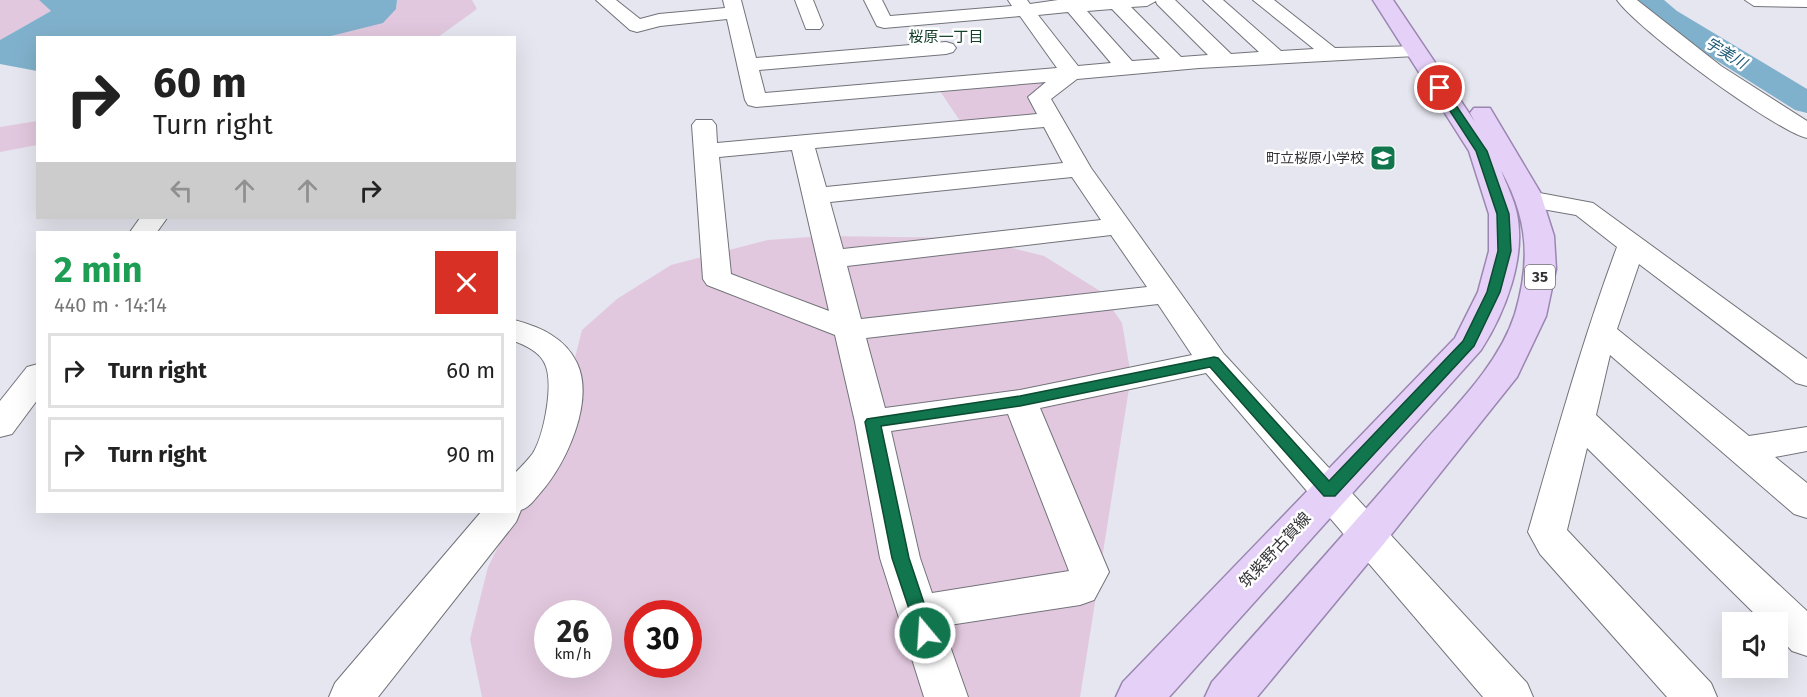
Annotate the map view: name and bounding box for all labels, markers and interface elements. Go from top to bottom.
district label: 桜原一丁目 [908,28,984,46]
water label: 宇美川 [1702,34,1752,73]
text: 60 m [153,58,247,108]
icon: right [54,60,132,138]
pin [1414,62,1465,113]
icon: arrive [1423,71,1456,104]
text: Turn right [153,109,273,141]
school or university icon: 町立桜原小学校 [1368,143,1398,173]
place label: 町立桜原小学校 [1266,150,1364,167]
icon: left [165,174,198,207]
icon: ahead [228,174,261,207]
icon: ahead [291,174,324,207]
icon: right [354,174,387,207]
text: 2 min [54,248,143,292]
button: close [435,251,498,314]
road number: 35 [1525,265,1555,289]
text: 440 m · 14:14 [54,293,167,317]
icon: right [57,354,90,387]
text: Turn right [108,357,207,384]
text: 60 m [446,357,495,384]
icon: right [57,438,90,471]
text: Turn right [108,441,207,468]
text: 90 m [446,441,495,468]
street label: 筑紫野古賀線 [1235,508,1315,592]
speed limit sign: 30 [624,600,702,678]
position arrow [893,601,957,665]
map controls [1722,612,1788,678]
button: sound [1722,612,1788,678]
text: 26 [557,614,589,650]
text: km/h [554,645,592,663]

